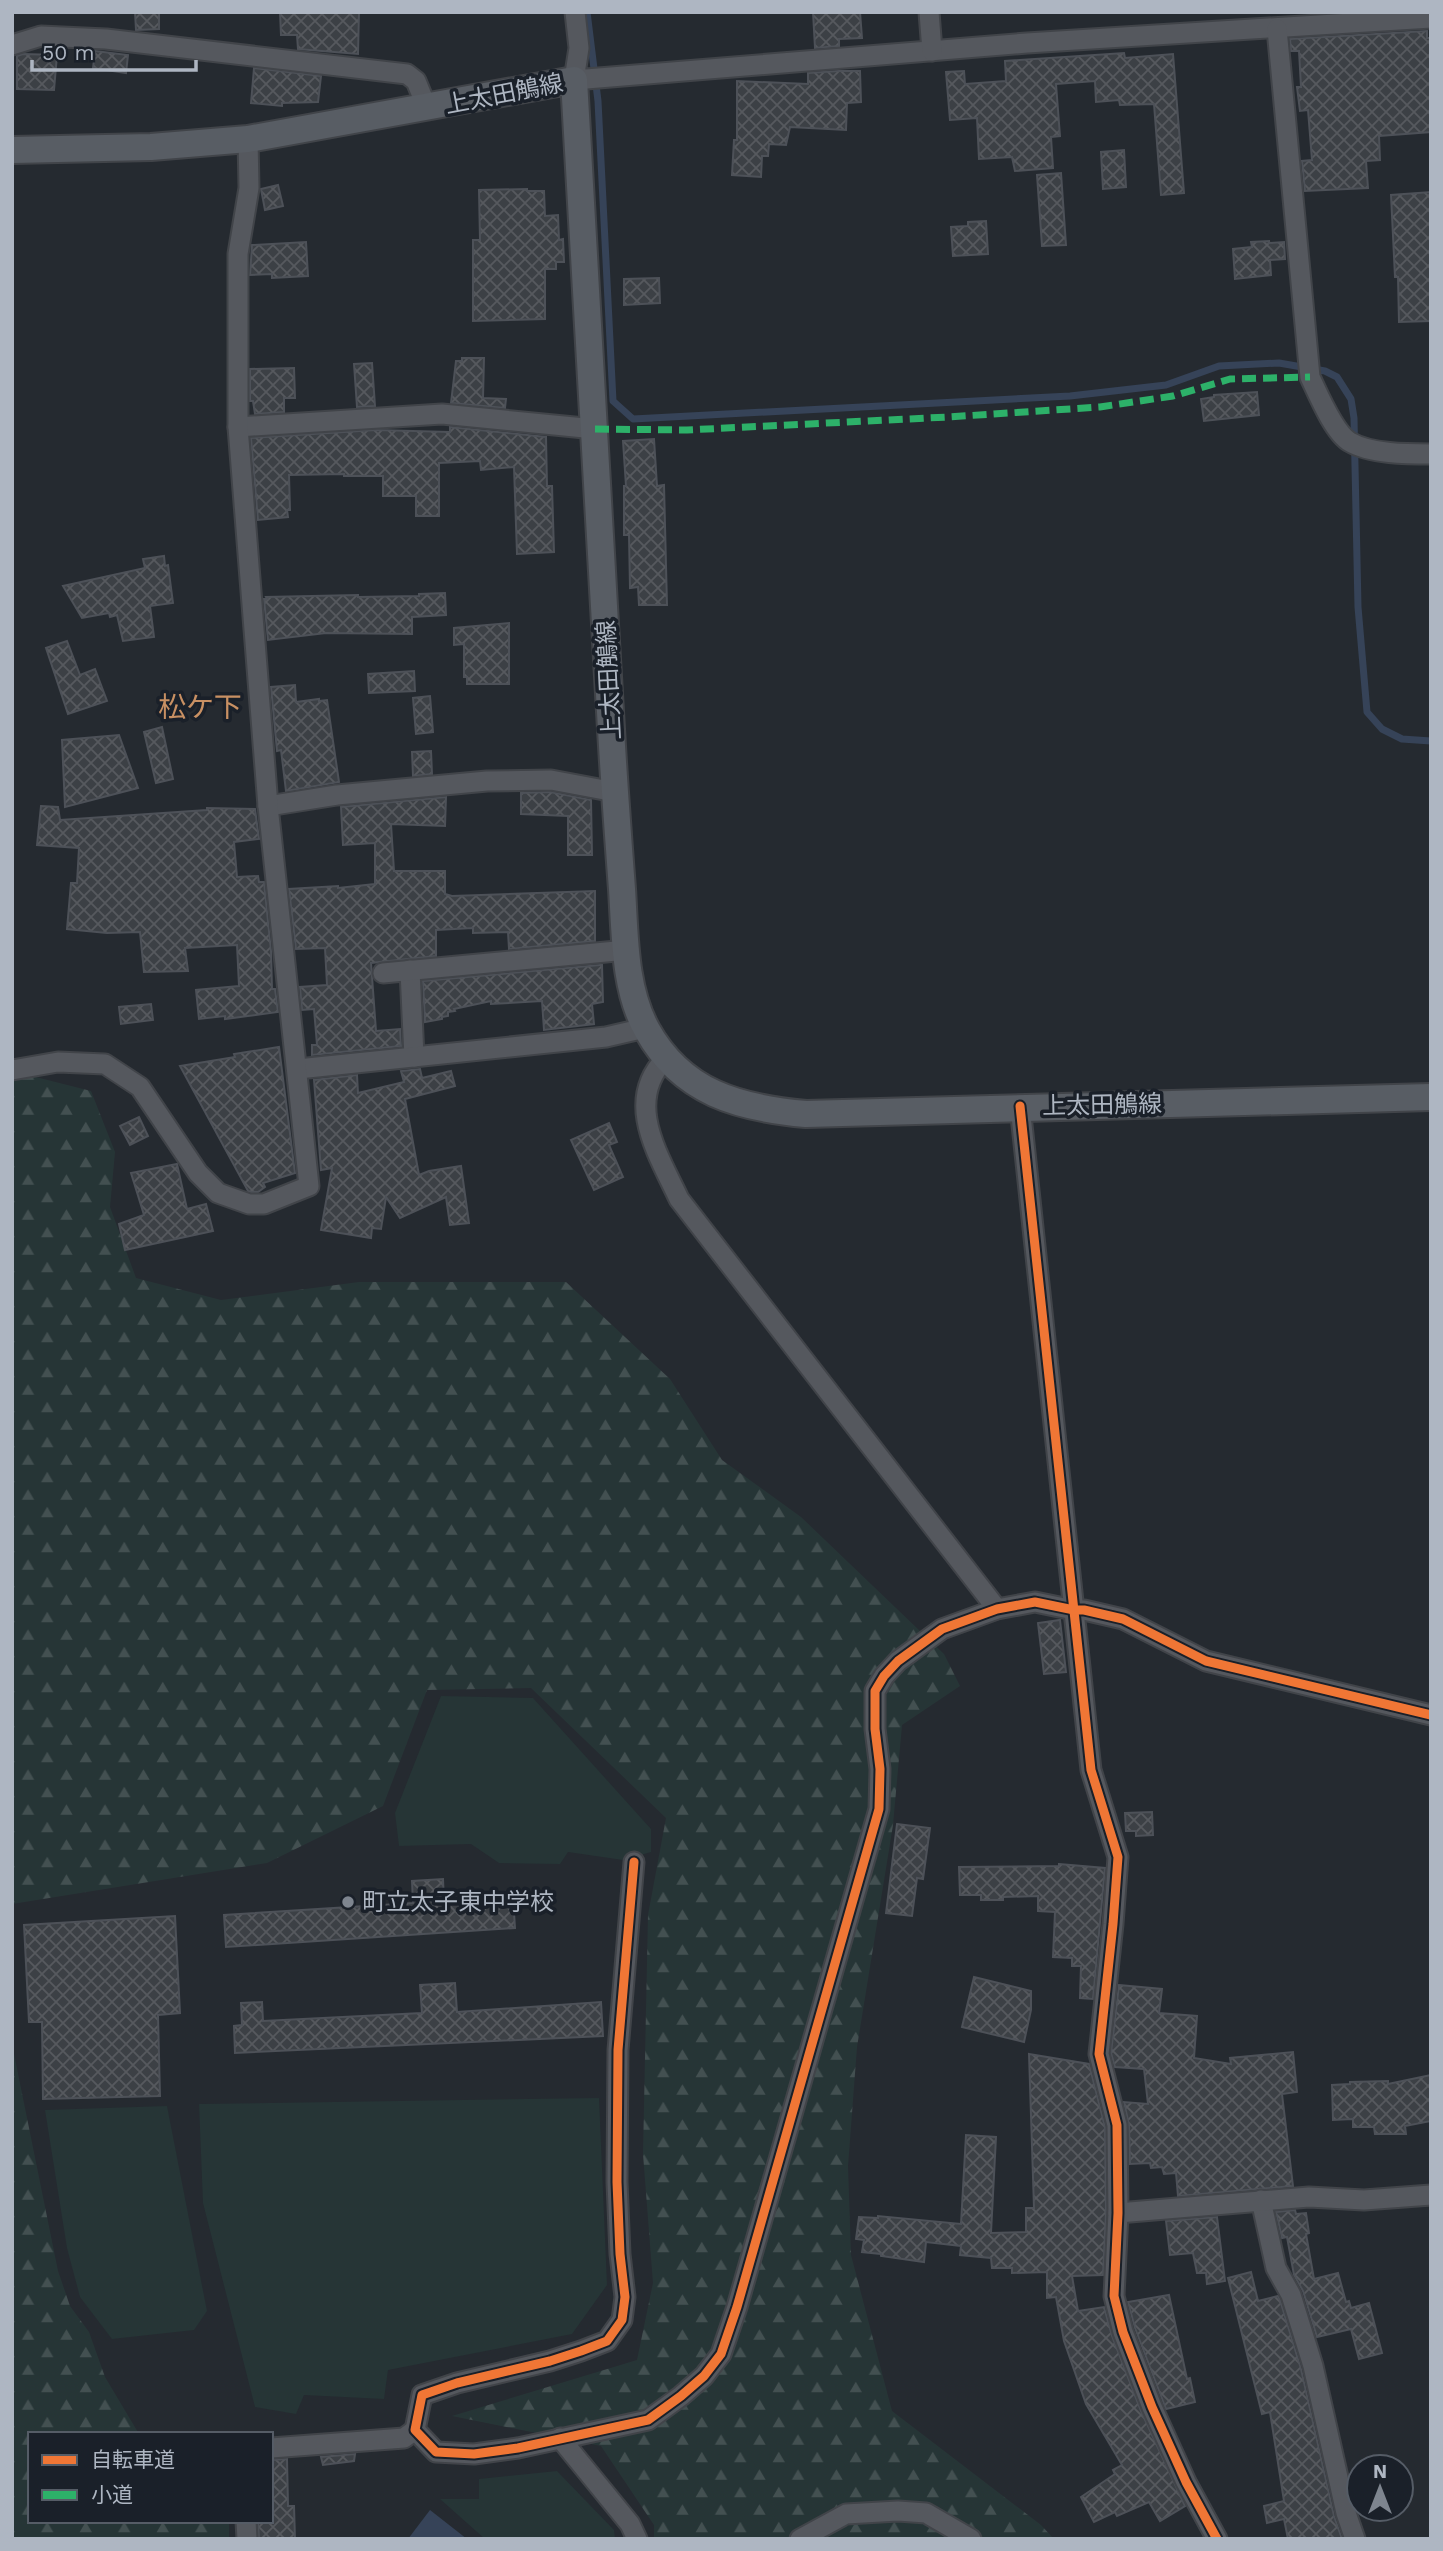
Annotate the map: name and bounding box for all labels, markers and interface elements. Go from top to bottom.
scale bar [32,28,196,72]
text: 50 m [42,40,94,65]
street label: 上太田鵤線 [442,69,566,119]
street label: 上太田鵤線 [592,619,626,741]
district label: 松ケ下 [158,691,242,724]
street label: 上太田鵤線 [1042,1090,1162,1120]
place label: 町立太子東中学校 [362,1888,554,1916]
marker: 町立太子東中学校 [340,1894,356,1910]
legend [28,2432,273,2523]
text: 自転車道 [91,2447,175,2472]
north arrow [1345,2453,1415,2523]
text: N [1373,2460,1387,2483]
text: 小道 [91,2482,133,2507]

